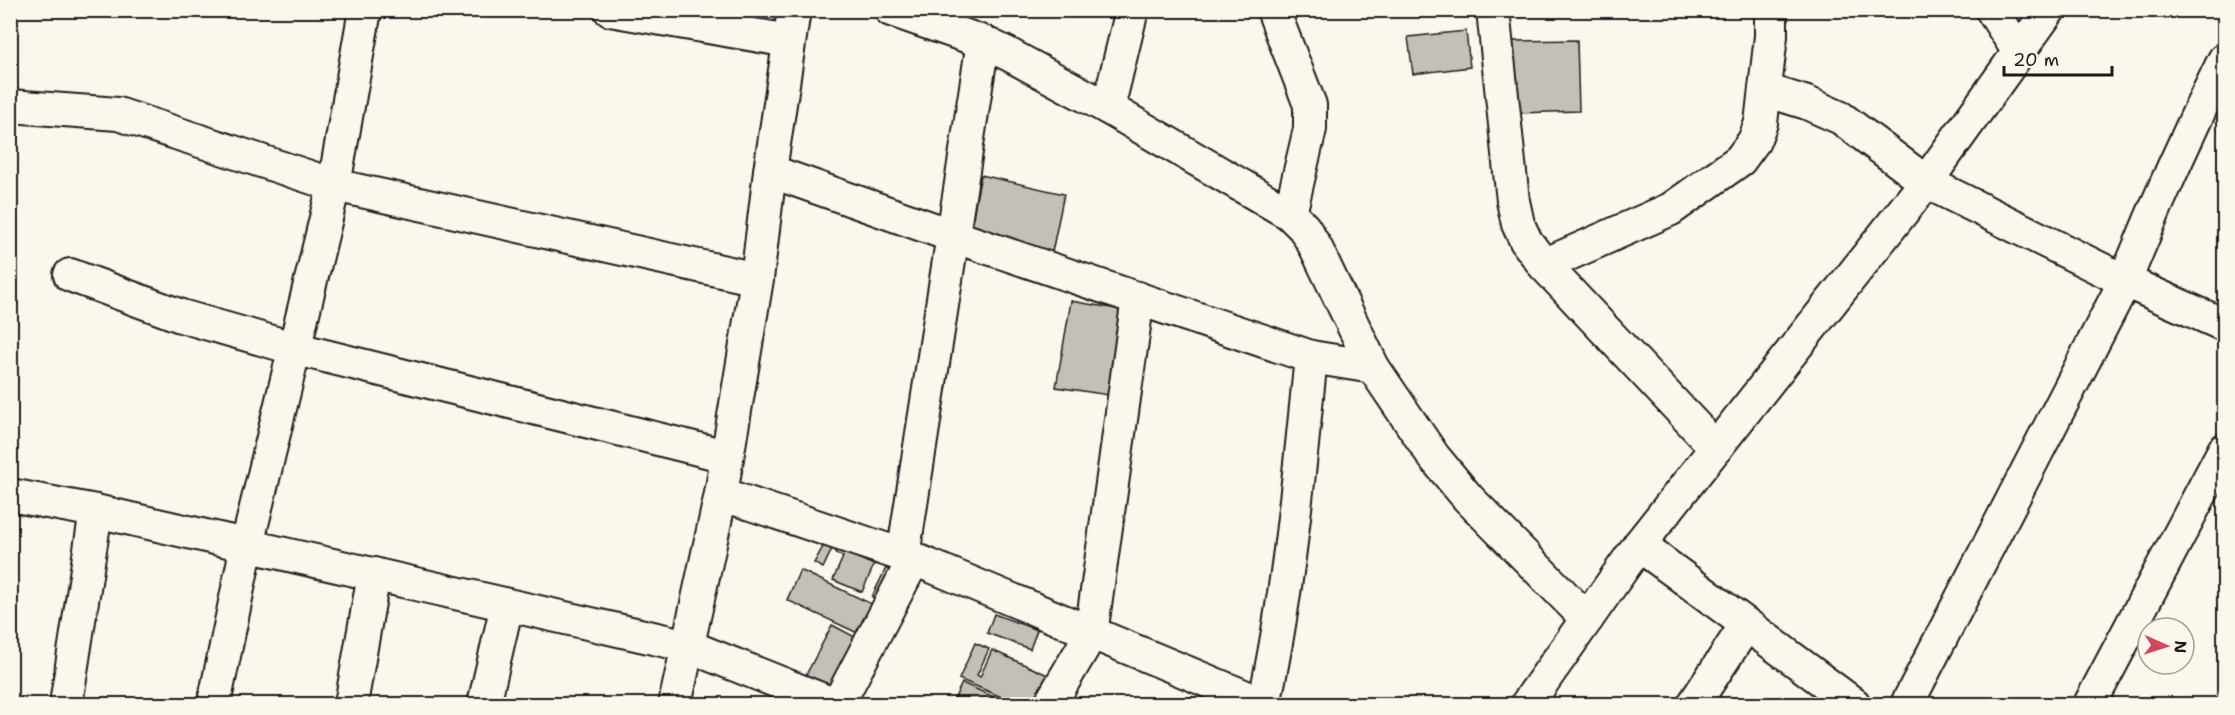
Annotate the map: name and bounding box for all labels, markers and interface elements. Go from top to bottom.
scale bar [2004,39,2112,77]
text: 20 m [2013,48,2059,72]
north arrow [2136,616,2196,676]
text: N [2170,640,2191,654]

